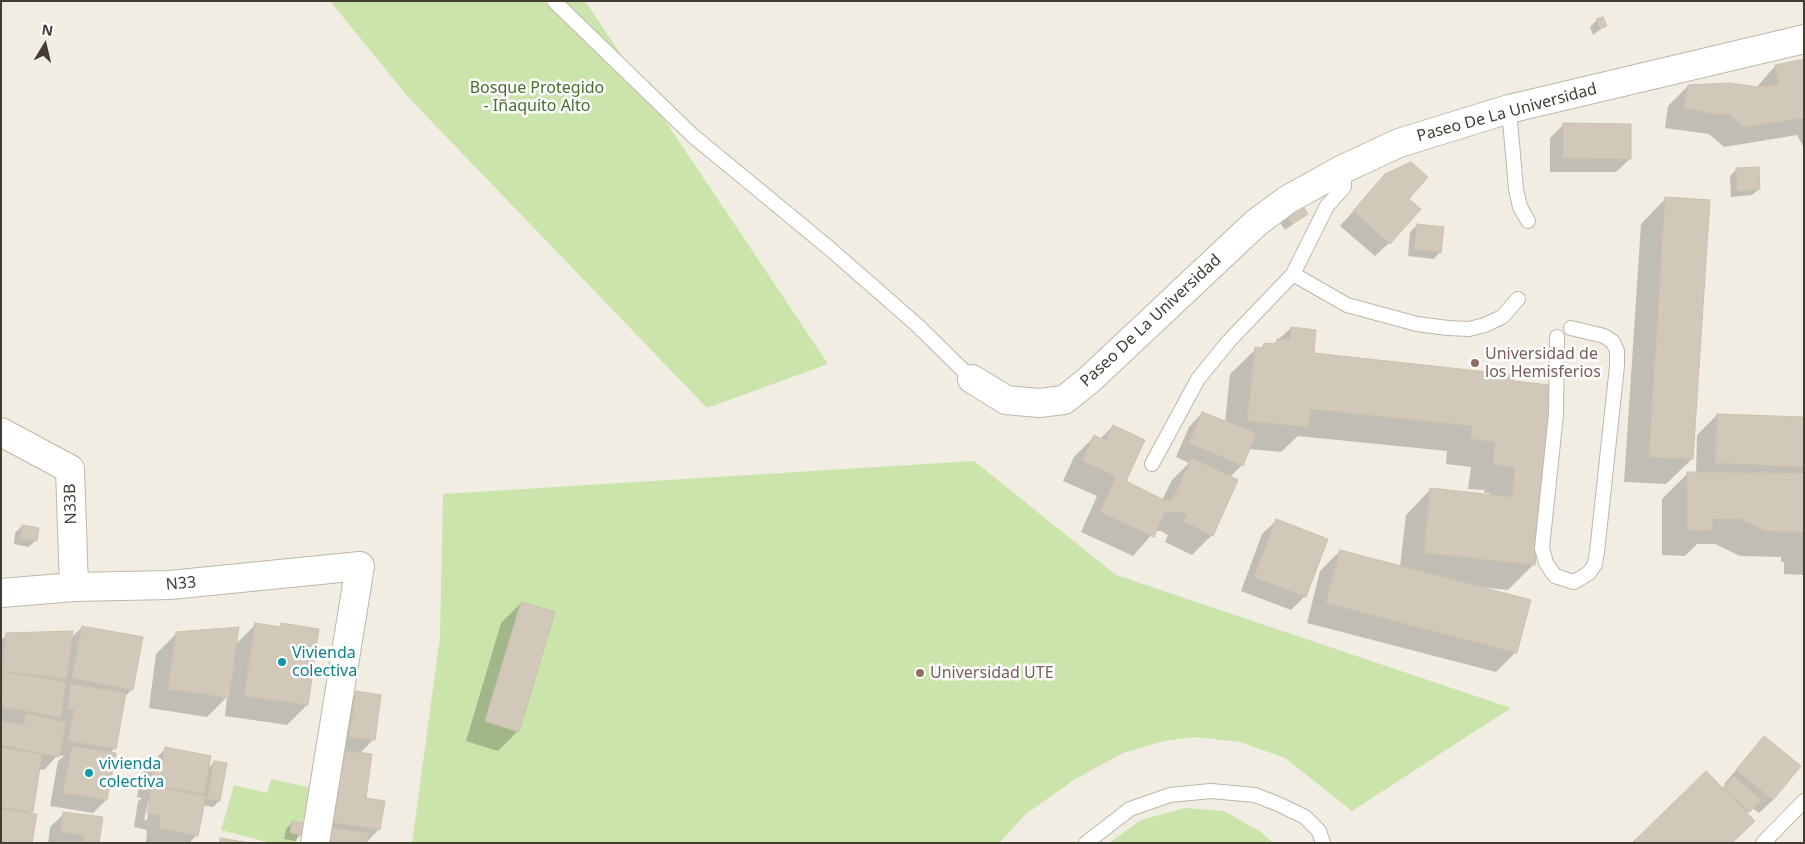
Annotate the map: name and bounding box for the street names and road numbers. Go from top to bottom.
street label: Paseo De La Universidad [1415,80,1599,146]
street label: Paseo De La Universidad [1077,251,1225,391]
street label: N33B [61,483,81,525]
street label: N33 [165,573,197,595]

